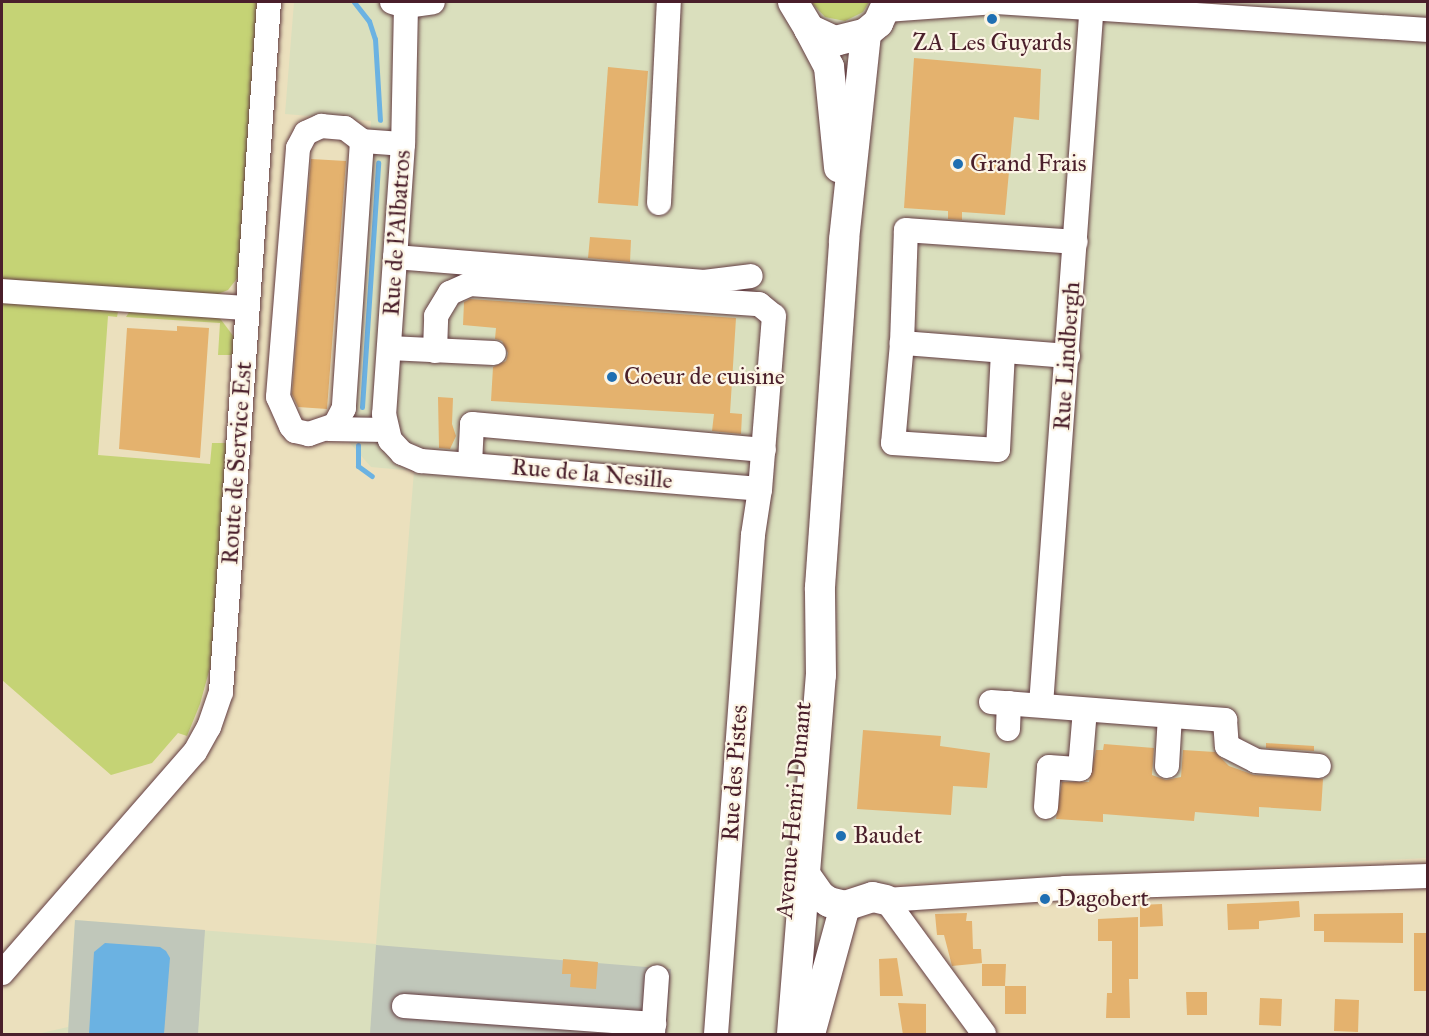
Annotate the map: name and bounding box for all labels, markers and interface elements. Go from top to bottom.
marker: ZA Les Guyards [985,12,999,26]
place label: ZA Les Guyards [912,29,1072,57]
street label: Rue de l'Albatros [377,149,417,317]
place label: Grand Frais [970,150,1086,178]
marker: Grand Frais [951,157,965,171]
street label: Rue Lindbergh [1047,281,1087,431]
street label: Route de Service Est [216,360,258,566]
place label: Coeur de cuisine [624,363,785,391]
marker: Coeur de cuisine [605,370,619,384]
street label: Rue de la Nesille [510,453,674,495]
street label: Avenue Henri Dunant [770,700,818,920]
street label: Rue des Pistes [716,704,754,842]
place label: Baudet [853,822,922,850]
marker: Baudet [834,829,848,843]
place label: Dagobert [1057,885,1149,913]
marker: Dagobert [1038,892,1052,906]

